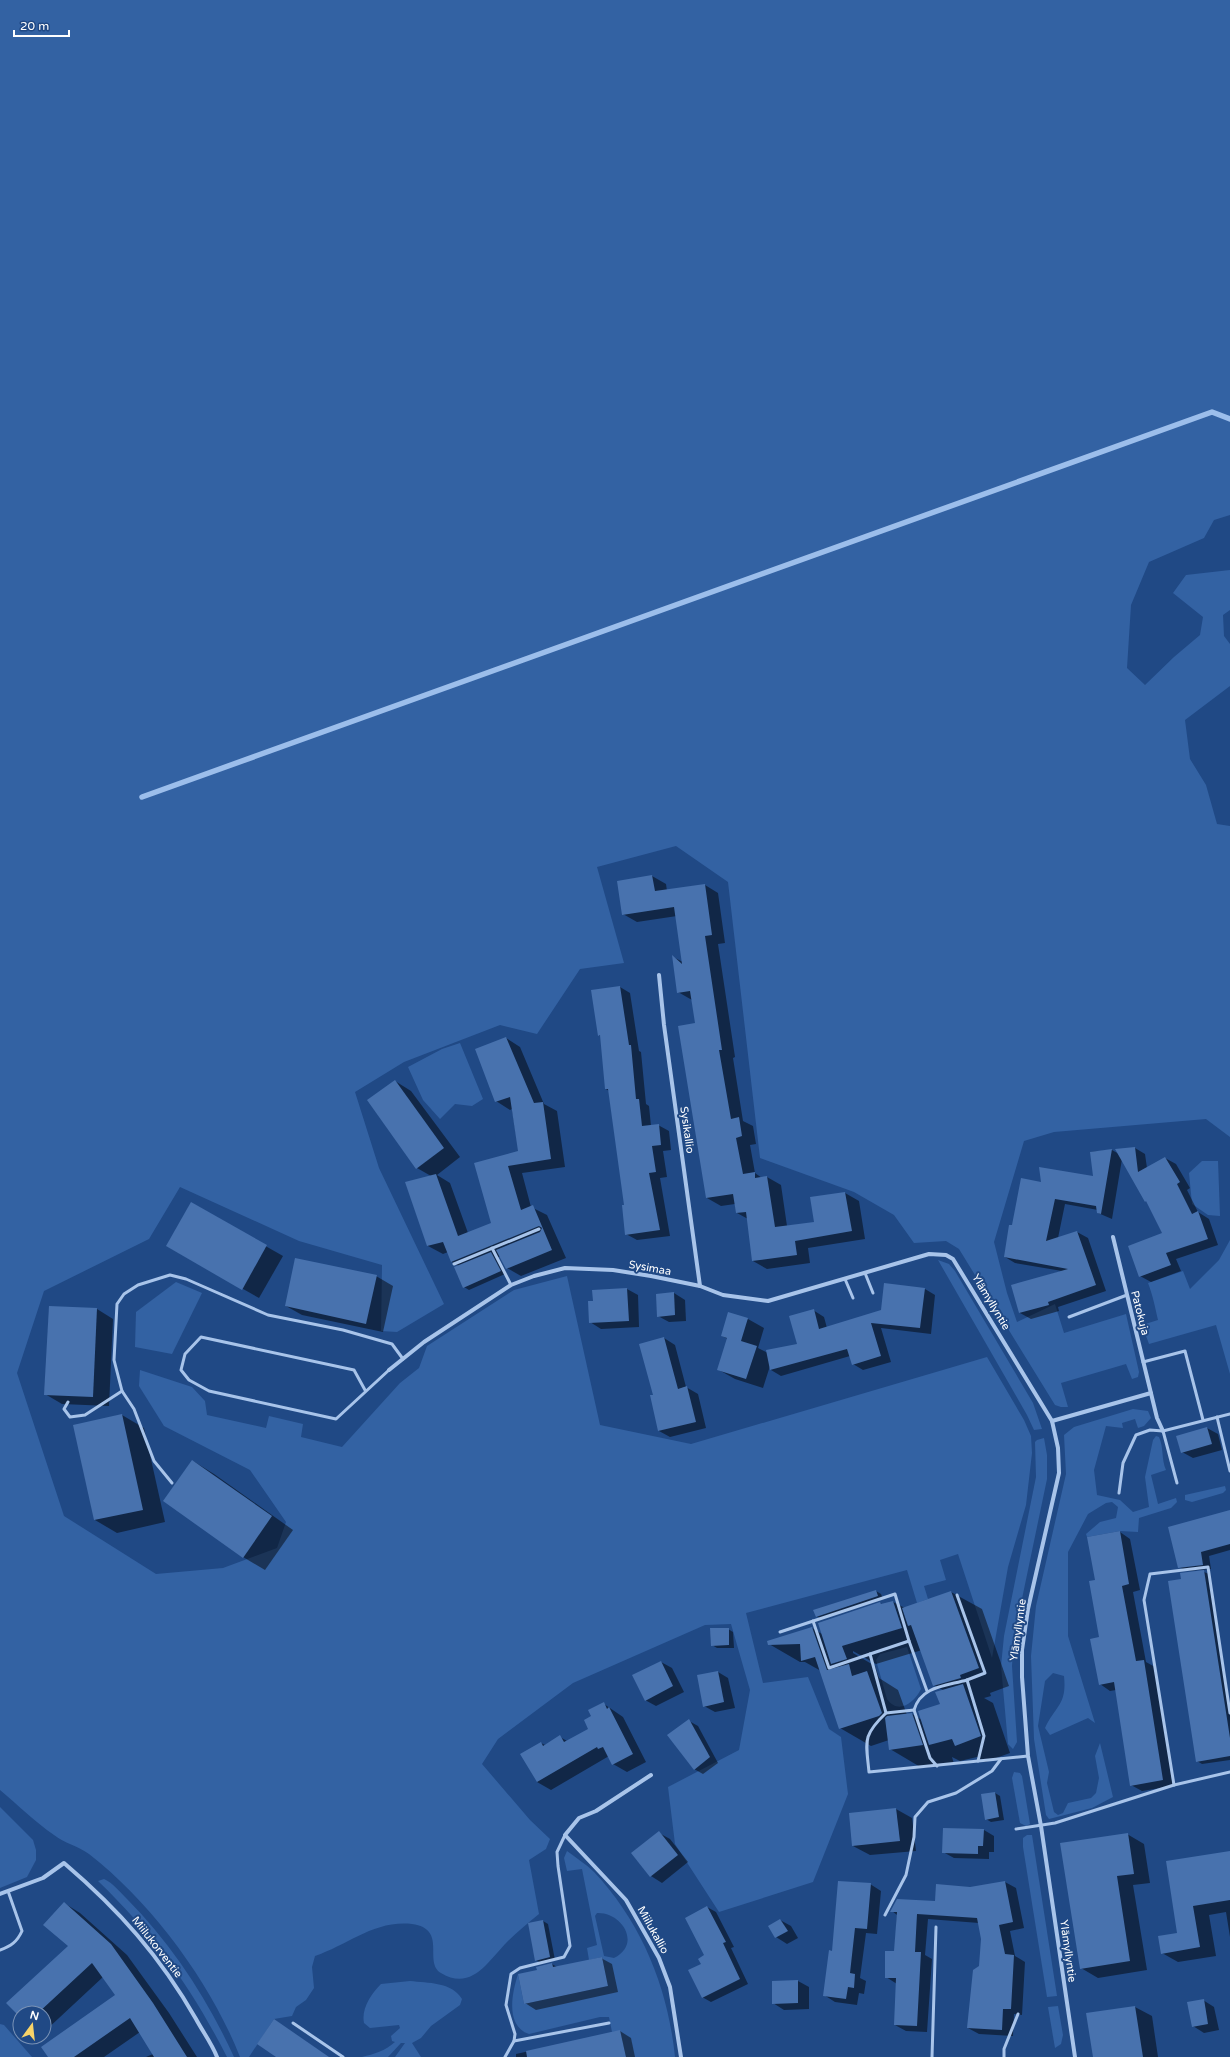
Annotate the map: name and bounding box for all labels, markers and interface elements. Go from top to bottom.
scale bar [14,12,69,38]
text: 20 m [20,19,49,33]
street label: Sysikallio [677,1106,697,1155]
street label: Sysimaa [628,1258,672,1278]
street label: Ylämyllyntie [969,1272,1013,1332]
street label: Patokuja [1128,1289,1152,1337]
street label: Ylämyllyntie [1007,1598,1029,1662]
street label: Miilukallio [635,1904,672,1956]
street label: Miilukorventie [129,1914,185,1980]
street label: Ylämyllyntie [1057,1919,1079,1983]
north arrow [12,2005,52,2045]
text: N [29,2008,40,2023]

